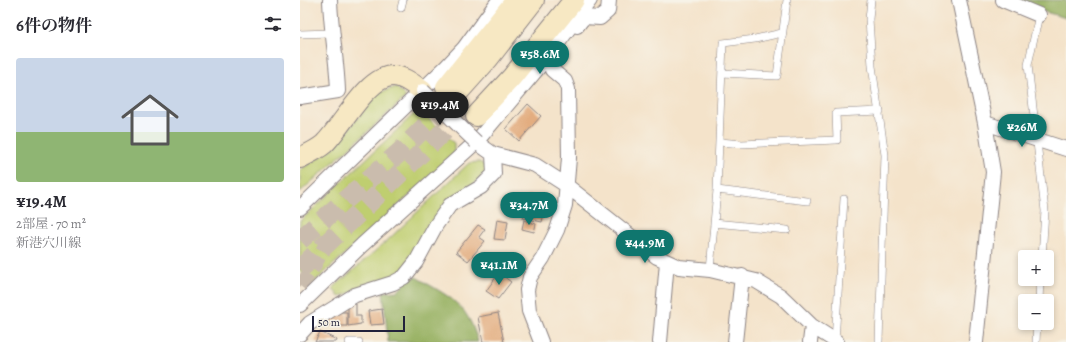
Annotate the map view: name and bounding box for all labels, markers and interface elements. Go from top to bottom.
icon: filters [262,13,284,35]
text: 6件の物件 [16,14,92,37]
pin: ¥58.6M [507,41,573,75]
text: ¥58.6M [520,45,560,62]
icon: home [114,84,186,156]
pin: ¥19.4M [407,92,473,126]
text: ¥19.4M [421,96,459,113]
pin: ¥26M [998,114,1046,148]
text: ¥26M [1007,118,1037,135]
text: ¥19.4M [16,190,67,213]
pin: ¥34.7M [496,192,562,226]
text: ¥34.7M [509,196,549,213]
text: 2部屋 · 70 m² [16,215,86,232]
pin: ¥44.9M [612,230,678,264]
text: 新港穴川線 [16,234,81,251]
text: ¥44.9M [625,234,665,251]
map controls [1018,250,1054,330]
button: + [1018,250,1054,286]
pin: ¥41.1M [466,252,532,286]
text: ¥41.1M [480,256,518,273]
button: − [1018,294,1054,330]
scale bar [312,314,405,333]
text: 50 m [318,315,340,330]

